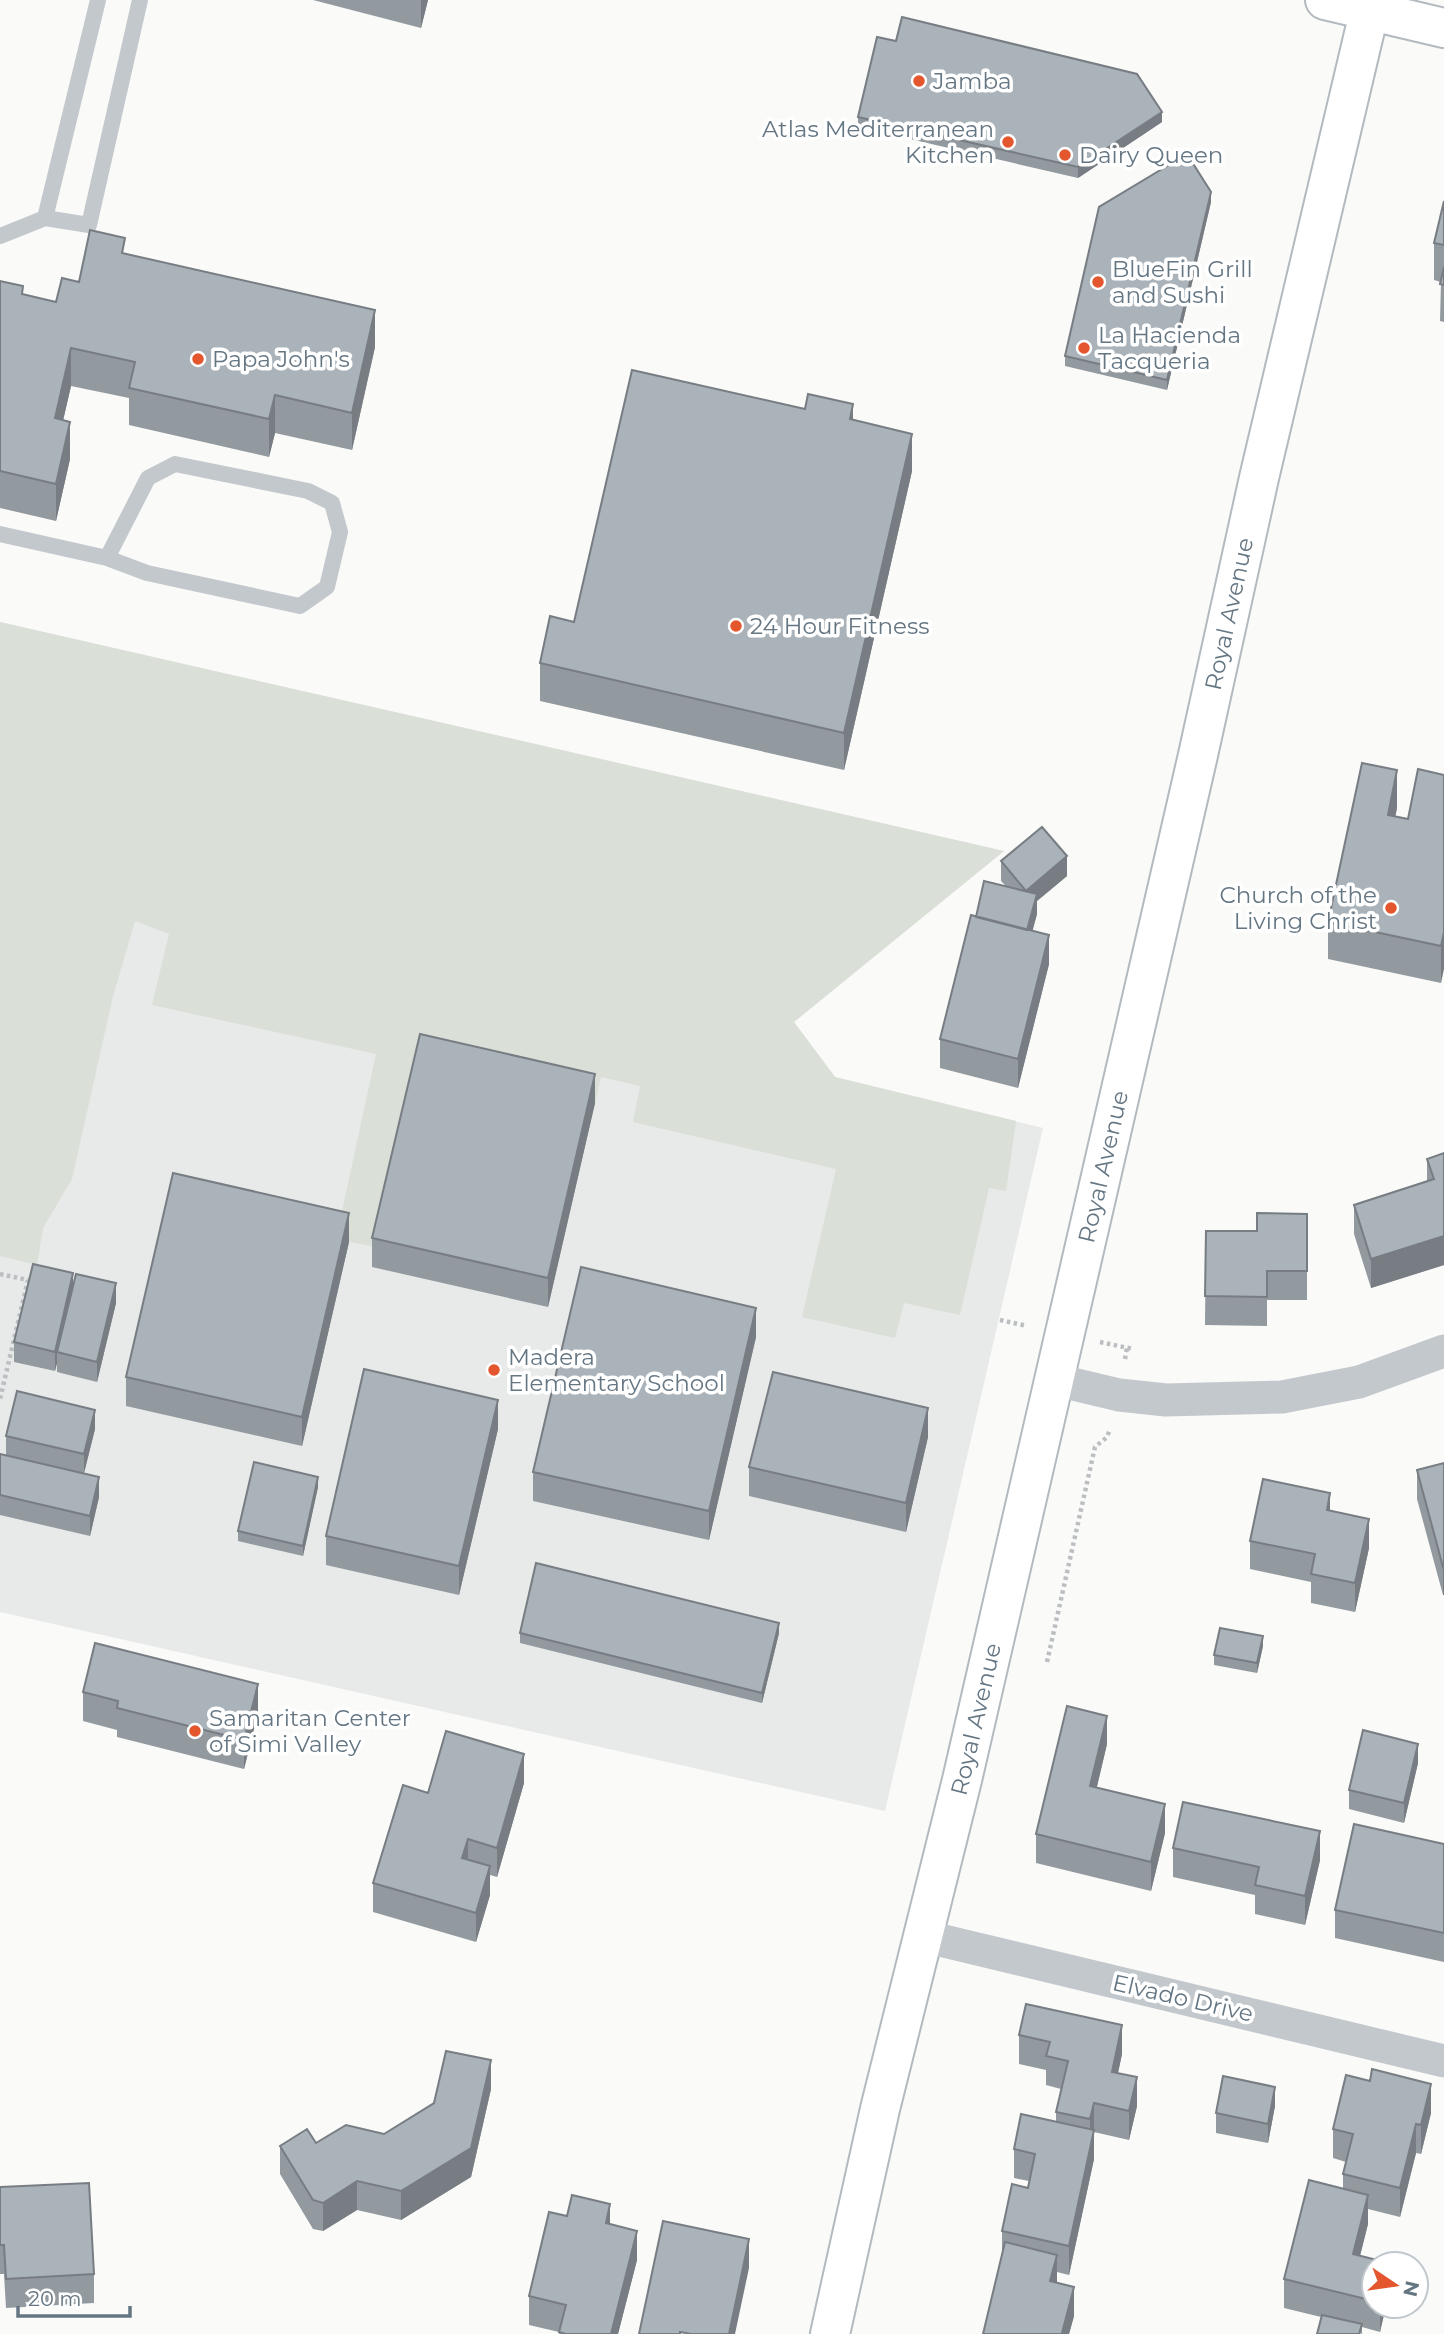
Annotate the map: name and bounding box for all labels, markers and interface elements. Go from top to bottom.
place label: Jamba [932,67,1012,95]
marker: Jamba [911,73,927,89]
place label: Atlas Mediterranean Kitchen [762,115,994,169]
marker: Atlas Mediterranean Kitchen [1000,134,1016,150]
place label: Dairy Queen [1079,141,1223,169]
marker: Dairy Queen [1057,147,1073,163]
place label: BlueFin Grill and Sushi [1112,255,1253,309]
marker: BlueFin Grill and Sushi [1090,274,1106,290]
place label: La Hacienda Tacqueria [1098,321,1241,375]
marker: La Hacienda Tacqueria [1076,340,1092,356]
place label: Papa John's [212,345,350,373]
marker: Papa John's [190,351,206,367]
street label: Royal Avenue [1199,535,1259,693]
place label: 24 Hour Fitness [750,612,929,640]
marker: 24 Hour Fitness [728,618,744,634]
place label: Church of the Living Christ [1219,881,1377,935]
marker: Church of the Living Christ [1383,900,1399,916]
street label: Royal Avenue [1072,1088,1134,1245]
place label: Madera Elementary School [508,1343,725,1397]
marker: Madera Elementary School [486,1362,502,1378]
street label: Royal Avenue [945,1640,1007,1798]
place label: Samaritan Center of Simi Valley [209,1704,411,1758]
marker: Samaritan Center of Simi Valley [187,1723,203,1739]
street label: Elvado Drive [1110,1968,1256,2028]
north arrow [1360,2250,1430,2320]
scale bar [18,2274,130,2318]
text: N [1398,2279,1424,2299]
text: 20 m [28,2286,82,2311]

